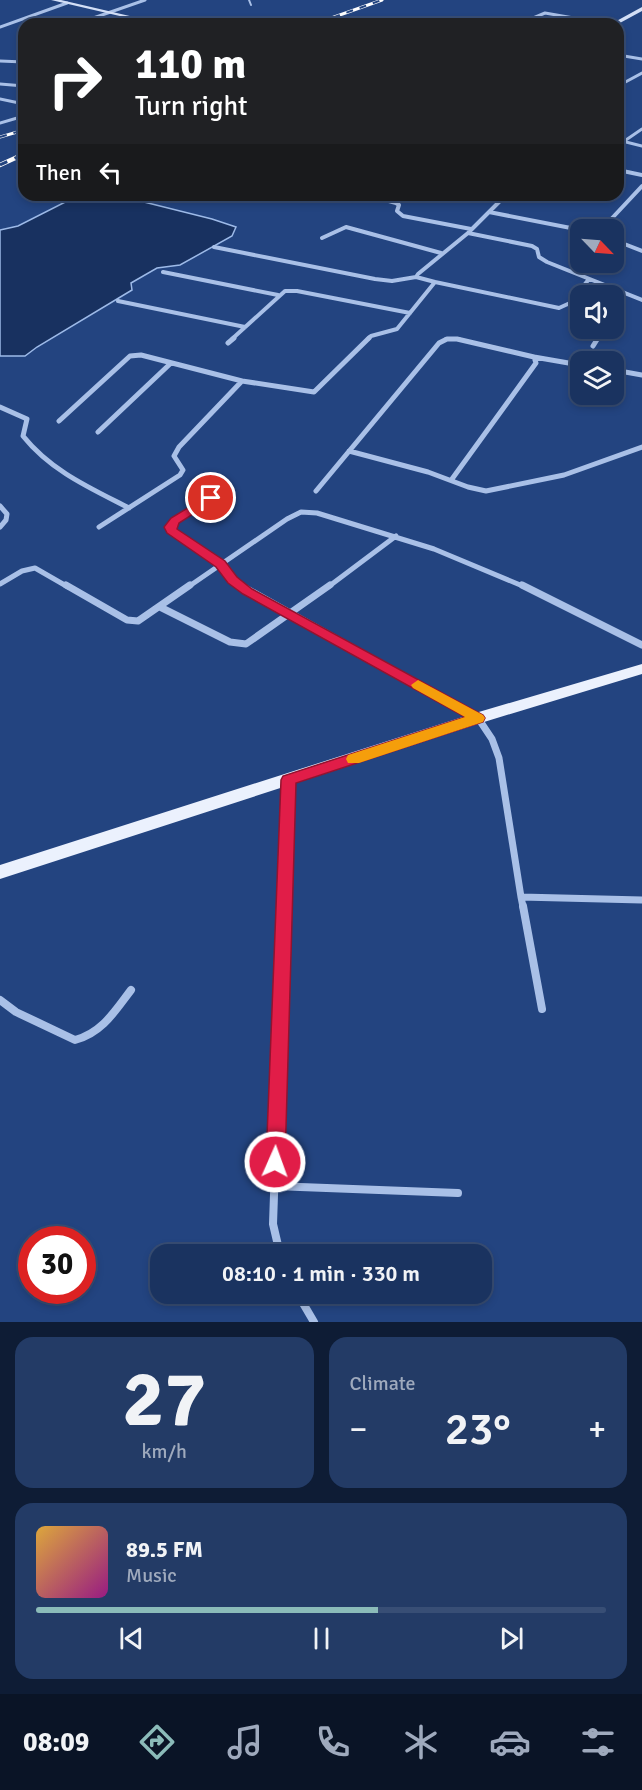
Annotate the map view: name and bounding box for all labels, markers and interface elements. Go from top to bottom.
text: 110 m [135,39,246,90]
icon: right [36,42,114,120]
text: Turn right [135,90,248,123]
icon: left [94,156,127,189]
text: Then [36,159,82,186]
north arrow [570,219,624,273]
map controls [570,219,624,405]
button: sound [570,285,624,339]
button: layers [570,351,624,405]
pin [185,472,236,523]
icon: arrive [194,481,227,514]
position arrow [243,1130,307,1194]
speed limit sign: 30 [18,1226,96,1304]
text: 08:10 · 1 min · 330 m [222,1260,420,1287]
text: 27 [122,1352,206,1448]
text: Climate [350,1371,415,1396]
text: 23° [445,1402,511,1457]
text: − [350,1409,367,1450]
text: + [588,1409,606,1450]
text: km/h [142,1439,187,1464]
text: 89.5 FM [126,1536,203,1563]
text: Music [126,1563,177,1588]
icon: previous [115,1622,148,1655]
icon: pause [305,1622,338,1655]
icon: next [495,1622,528,1655]
icon: directions [136,1721,178,1763]
icon: music [224,1721,266,1763]
icon: phone [312,1721,354,1763]
icon: climate [400,1721,442,1763]
icon: car [489,1721,531,1763]
icon: filters [577,1721,619,1763]
text: 08:09 [23,1726,89,1759]

